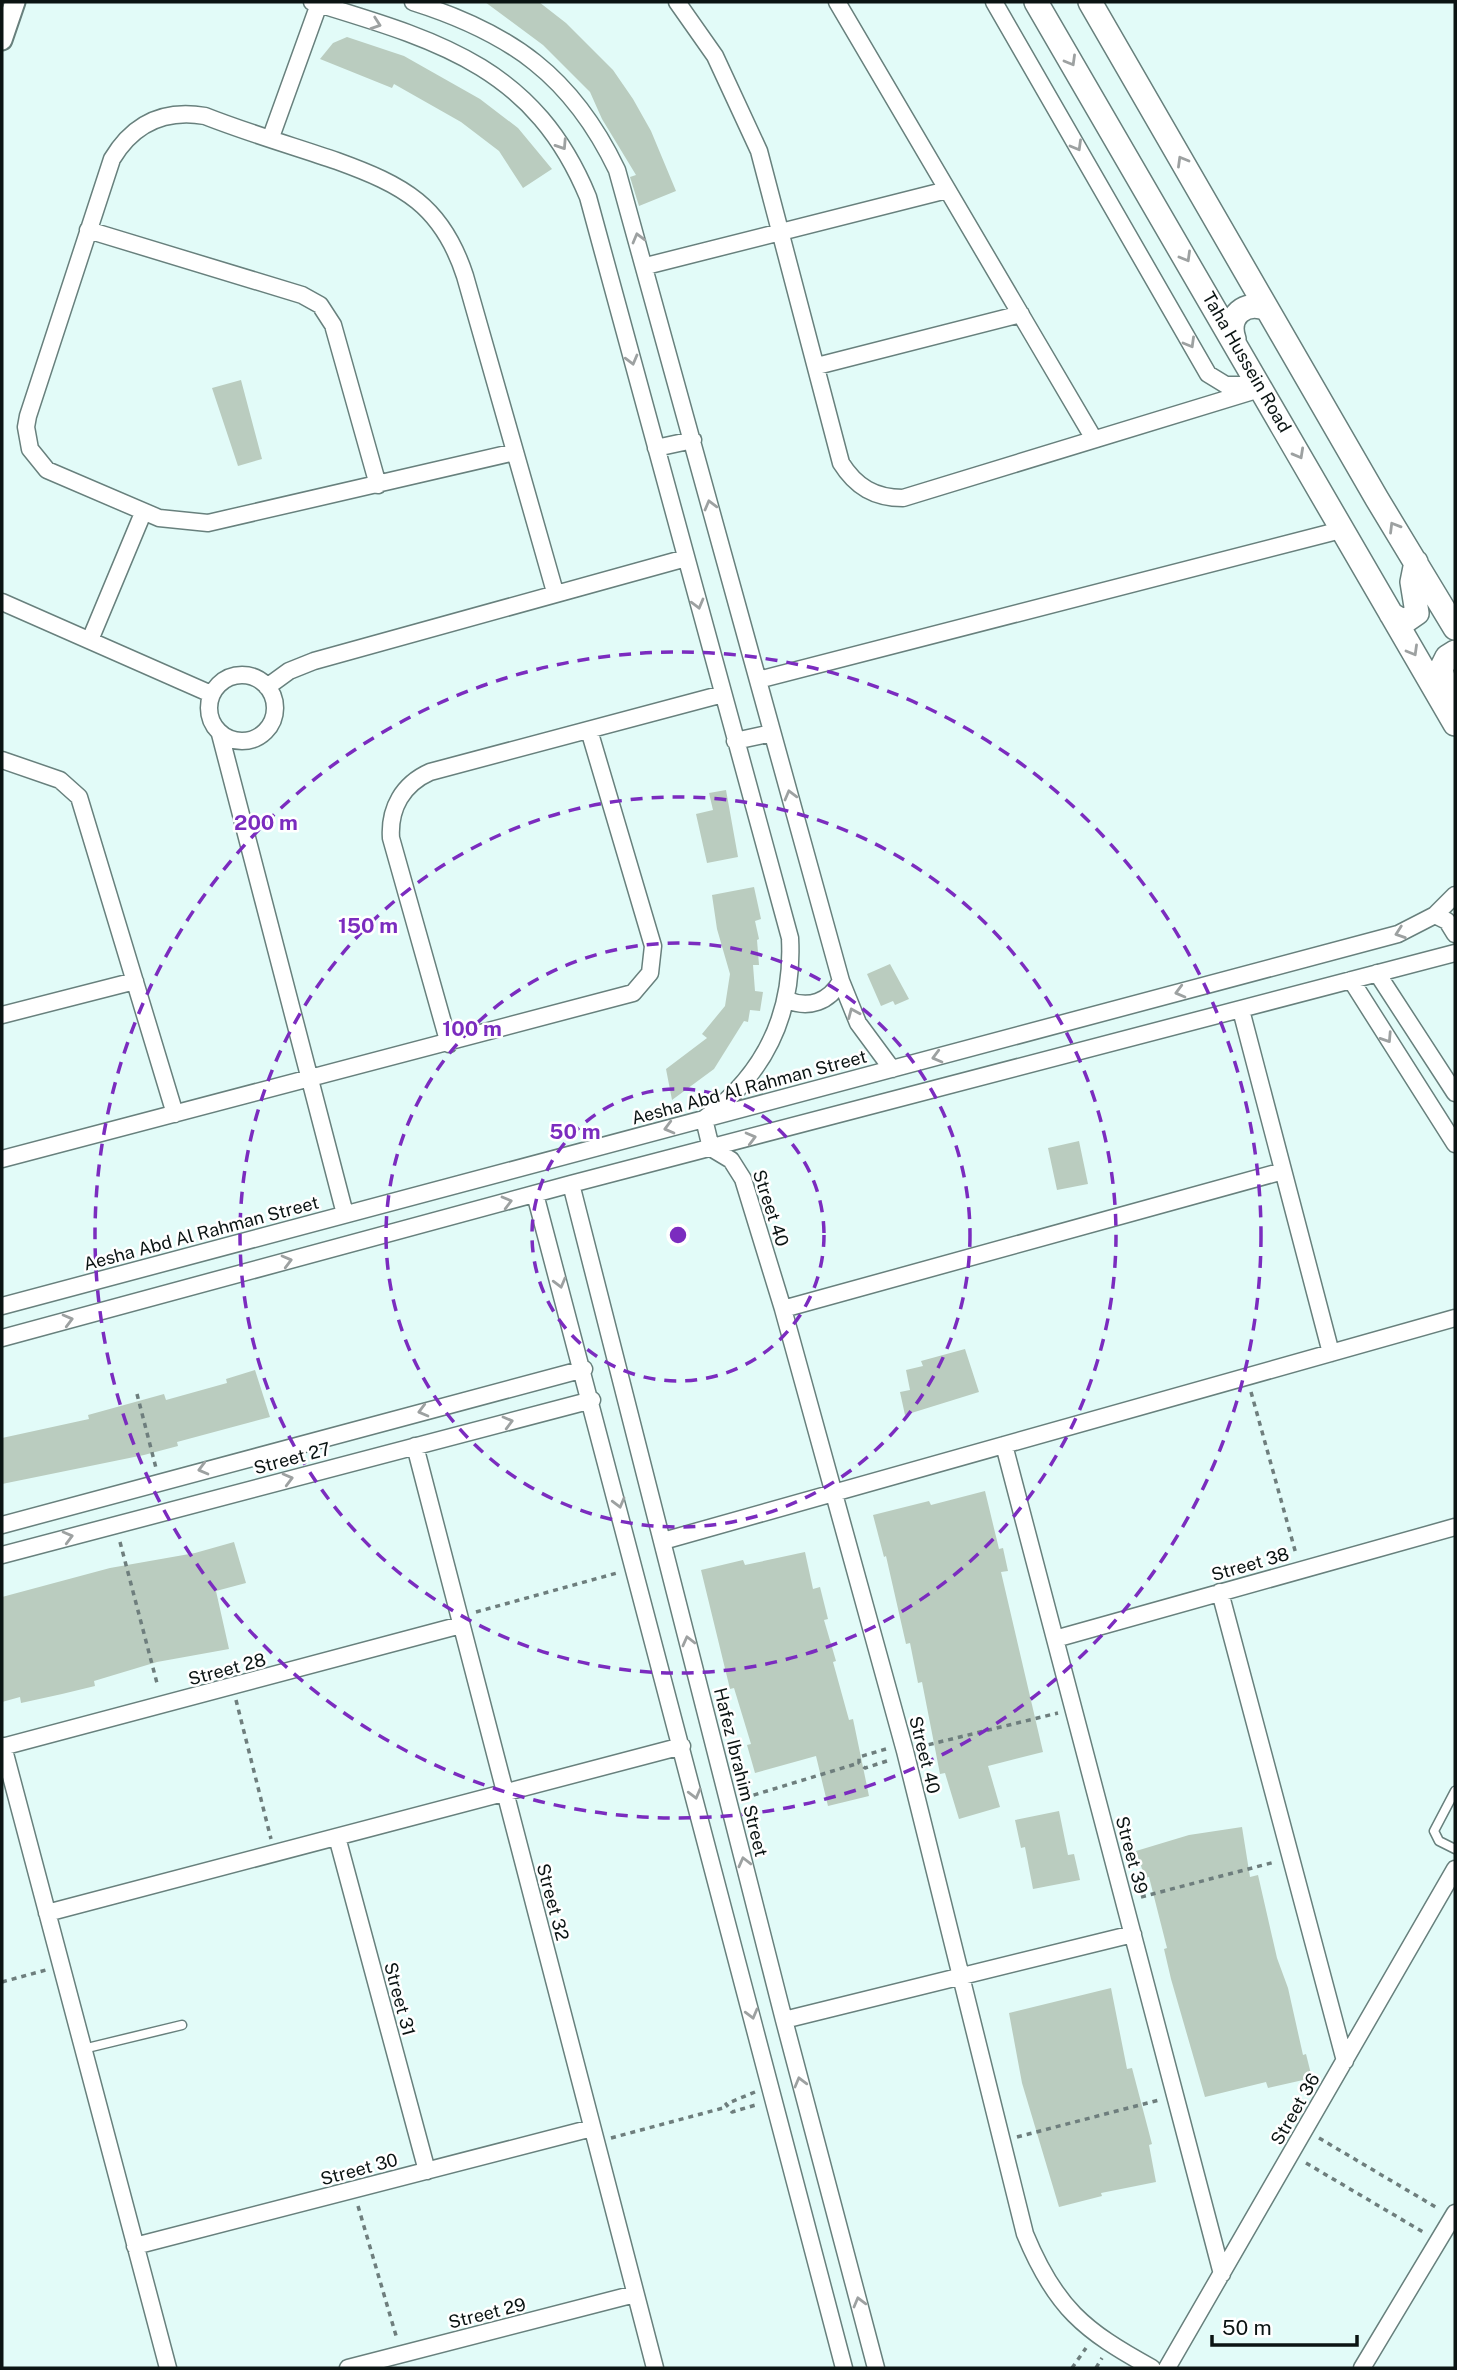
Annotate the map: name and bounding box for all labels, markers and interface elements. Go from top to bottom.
one-way arrow [370,16,382,30]
one-way arrow [1063,53,1076,66]
one-way arrow [554,137,566,150]
one-way arrow [1068,138,1081,151]
one-way arrow [1177,156,1190,168]
one-way arrow [632,232,646,244]
one-way arrow [1178,249,1191,262]
street label: Taha Hussein Road [1198,288,1296,436]
one-way arrow [1182,336,1195,348]
one-way arrow [624,354,639,366]
one-way arrow [1291,447,1304,459]
one-way arrow [704,499,719,511]
one-way arrow [1390,522,1403,535]
one-way arrow [690,597,705,609]
one-way arrow [1404,644,1417,657]
one-way arrow [783,789,798,801]
text: 200 m [234,810,298,835]
text: 150 m [338,913,398,938]
one-way arrow [1394,925,1406,939]
one-way arrow [1174,984,1186,998]
one-way arrow [848,1008,862,1020]
text: 100 m [442,1016,502,1041]
one-way arrow [1379,1030,1392,1043]
street label: Aesha Abd Al Rahman Street [629,1045,869,1129]
one-way arrow [931,1049,943,1063]
text: 50 m [549,1119,601,1144]
one-way arrow [663,1120,675,1134]
one-way arrow [745,1132,757,1146]
street label: Street 40 [749,1167,793,1249]
street label: Aesha Abd Al Rahman Street [81,1191,321,1275]
one-way arrow [501,1195,513,1210]
centre of rings [666,1223,690,1247]
one-way arrow [281,1255,293,1269]
one-way arrow [552,1277,566,1289]
one-way arrow [61,1314,73,1328]
one-way arrow [417,1403,429,1417]
one-way arrow [502,1416,514,1430]
street label: Street 27 [251,1438,333,1478]
one-way arrow [197,1461,209,1475]
one-way arrow [282,1473,294,1487]
one-way arrow [611,1497,625,1509]
one-way arrow [61,1530,73,1545]
street label: Street 38 [1209,1543,1291,1585]
one-way arrow [682,1636,696,1648]
street label: Street 28 [186,1649,268,1689]
street label: Hafez Ibrahim Street [710,1685,772,1859]
street label: Street 40 [905,1714,945,1796]
one-way arrow [687,1788,701,1800]
street label: Street 39 [1112,1814,1152,1896]
one-way arrow [738,1856,752,1868]
street label: Street 32 [533,1861,573,1943]
street label: Street 31 [380,1960,420,2038]
one-way arrow [744,2008,758,2020]
street label: Street 36 [1266,2069,1324,2149]
one-way arrow [794,2077,808,2089]
street label: Street 30 [318,2149,400,2189]
street label: Street 29 [446,2293,528,2333]
one-way arrow [853,2296,867,2308]
scale bar [1212,2304,1357,2348]
text: 50 m [1222,2315,1272,2340]

